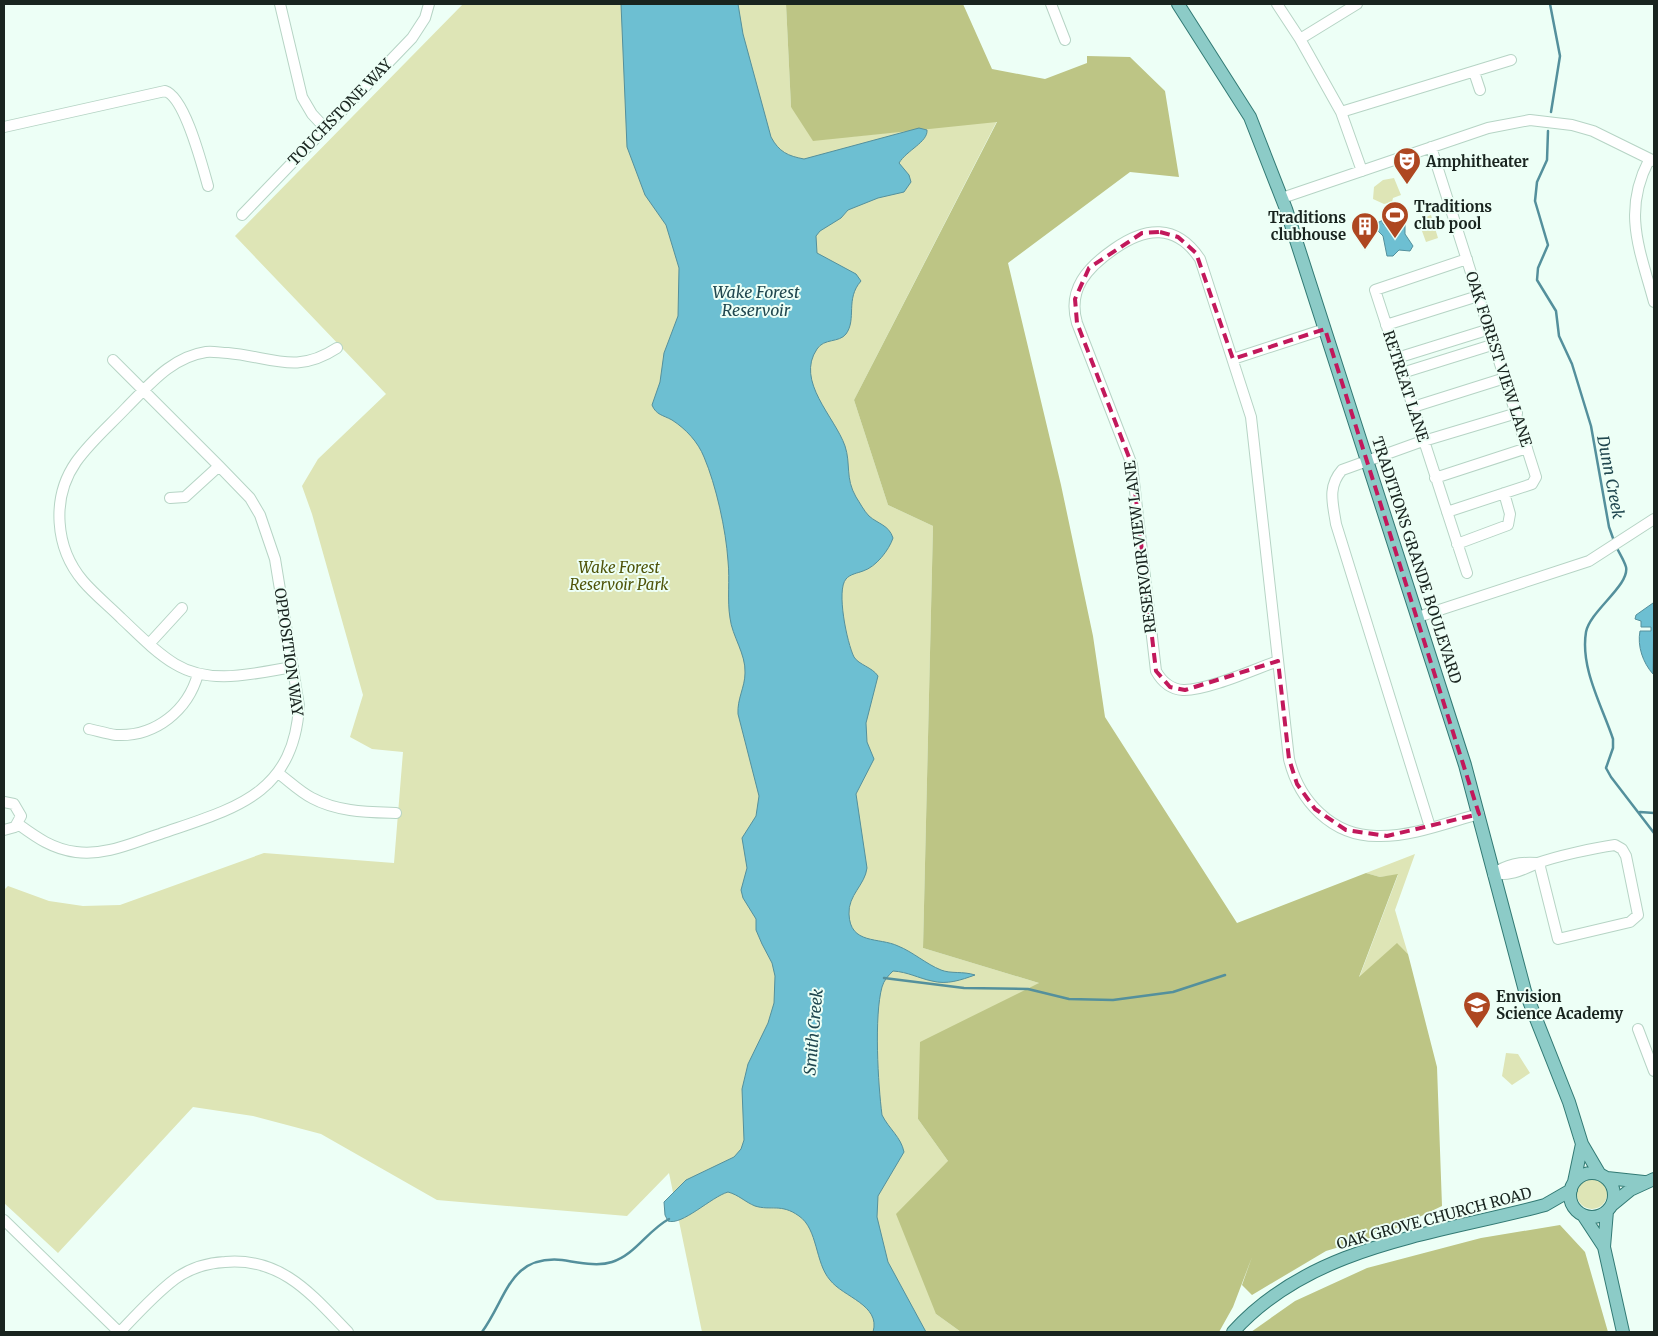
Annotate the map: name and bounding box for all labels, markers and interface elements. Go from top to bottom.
street label: TOUCHSTONE WAY [284,54,396,169]
theatre icon: Amphitheater [1392,146,1422,185]
place label: Amphitheater [1425,152,1529,171]
place label: Traditions club pool [1414,197,1492,233]
sports icon: Traditions club pool [1380,200,1410,239]
place label: Traditions clubhouse [1268,208,1346,244]
building icon: Traditions clubhouse [1350,211,1380,250]
street label: OAK FOREST VIEW LANE [1462,269,1536,449]
water label: Wake Forest Reservoir [712,282,800,320]
street label: RETREAT LANE [1379,328,1433,445]
water label: Dunn Creek [1593,433,1629,521]
street label: TRADITIONS GRANDE BOULEVARD [1368,434,1466,686]
street label: RESERVOIR VIEW LANE [1120,459,1160,634]
park label: Wake Forest Reservoir Park [570,558,669,594]
street label: OPPOSITION WAY [271,587,307,718]
place label: Envision Science Academy [1496,987,1623,1023]
water label: Smith Creek [799,988,827,1076]
school or university icon: Envision Science Academy [1462,990,1492,1029]
street label: OAK GROVE CHURCH ROAD [1334,1183,1534,1253]

